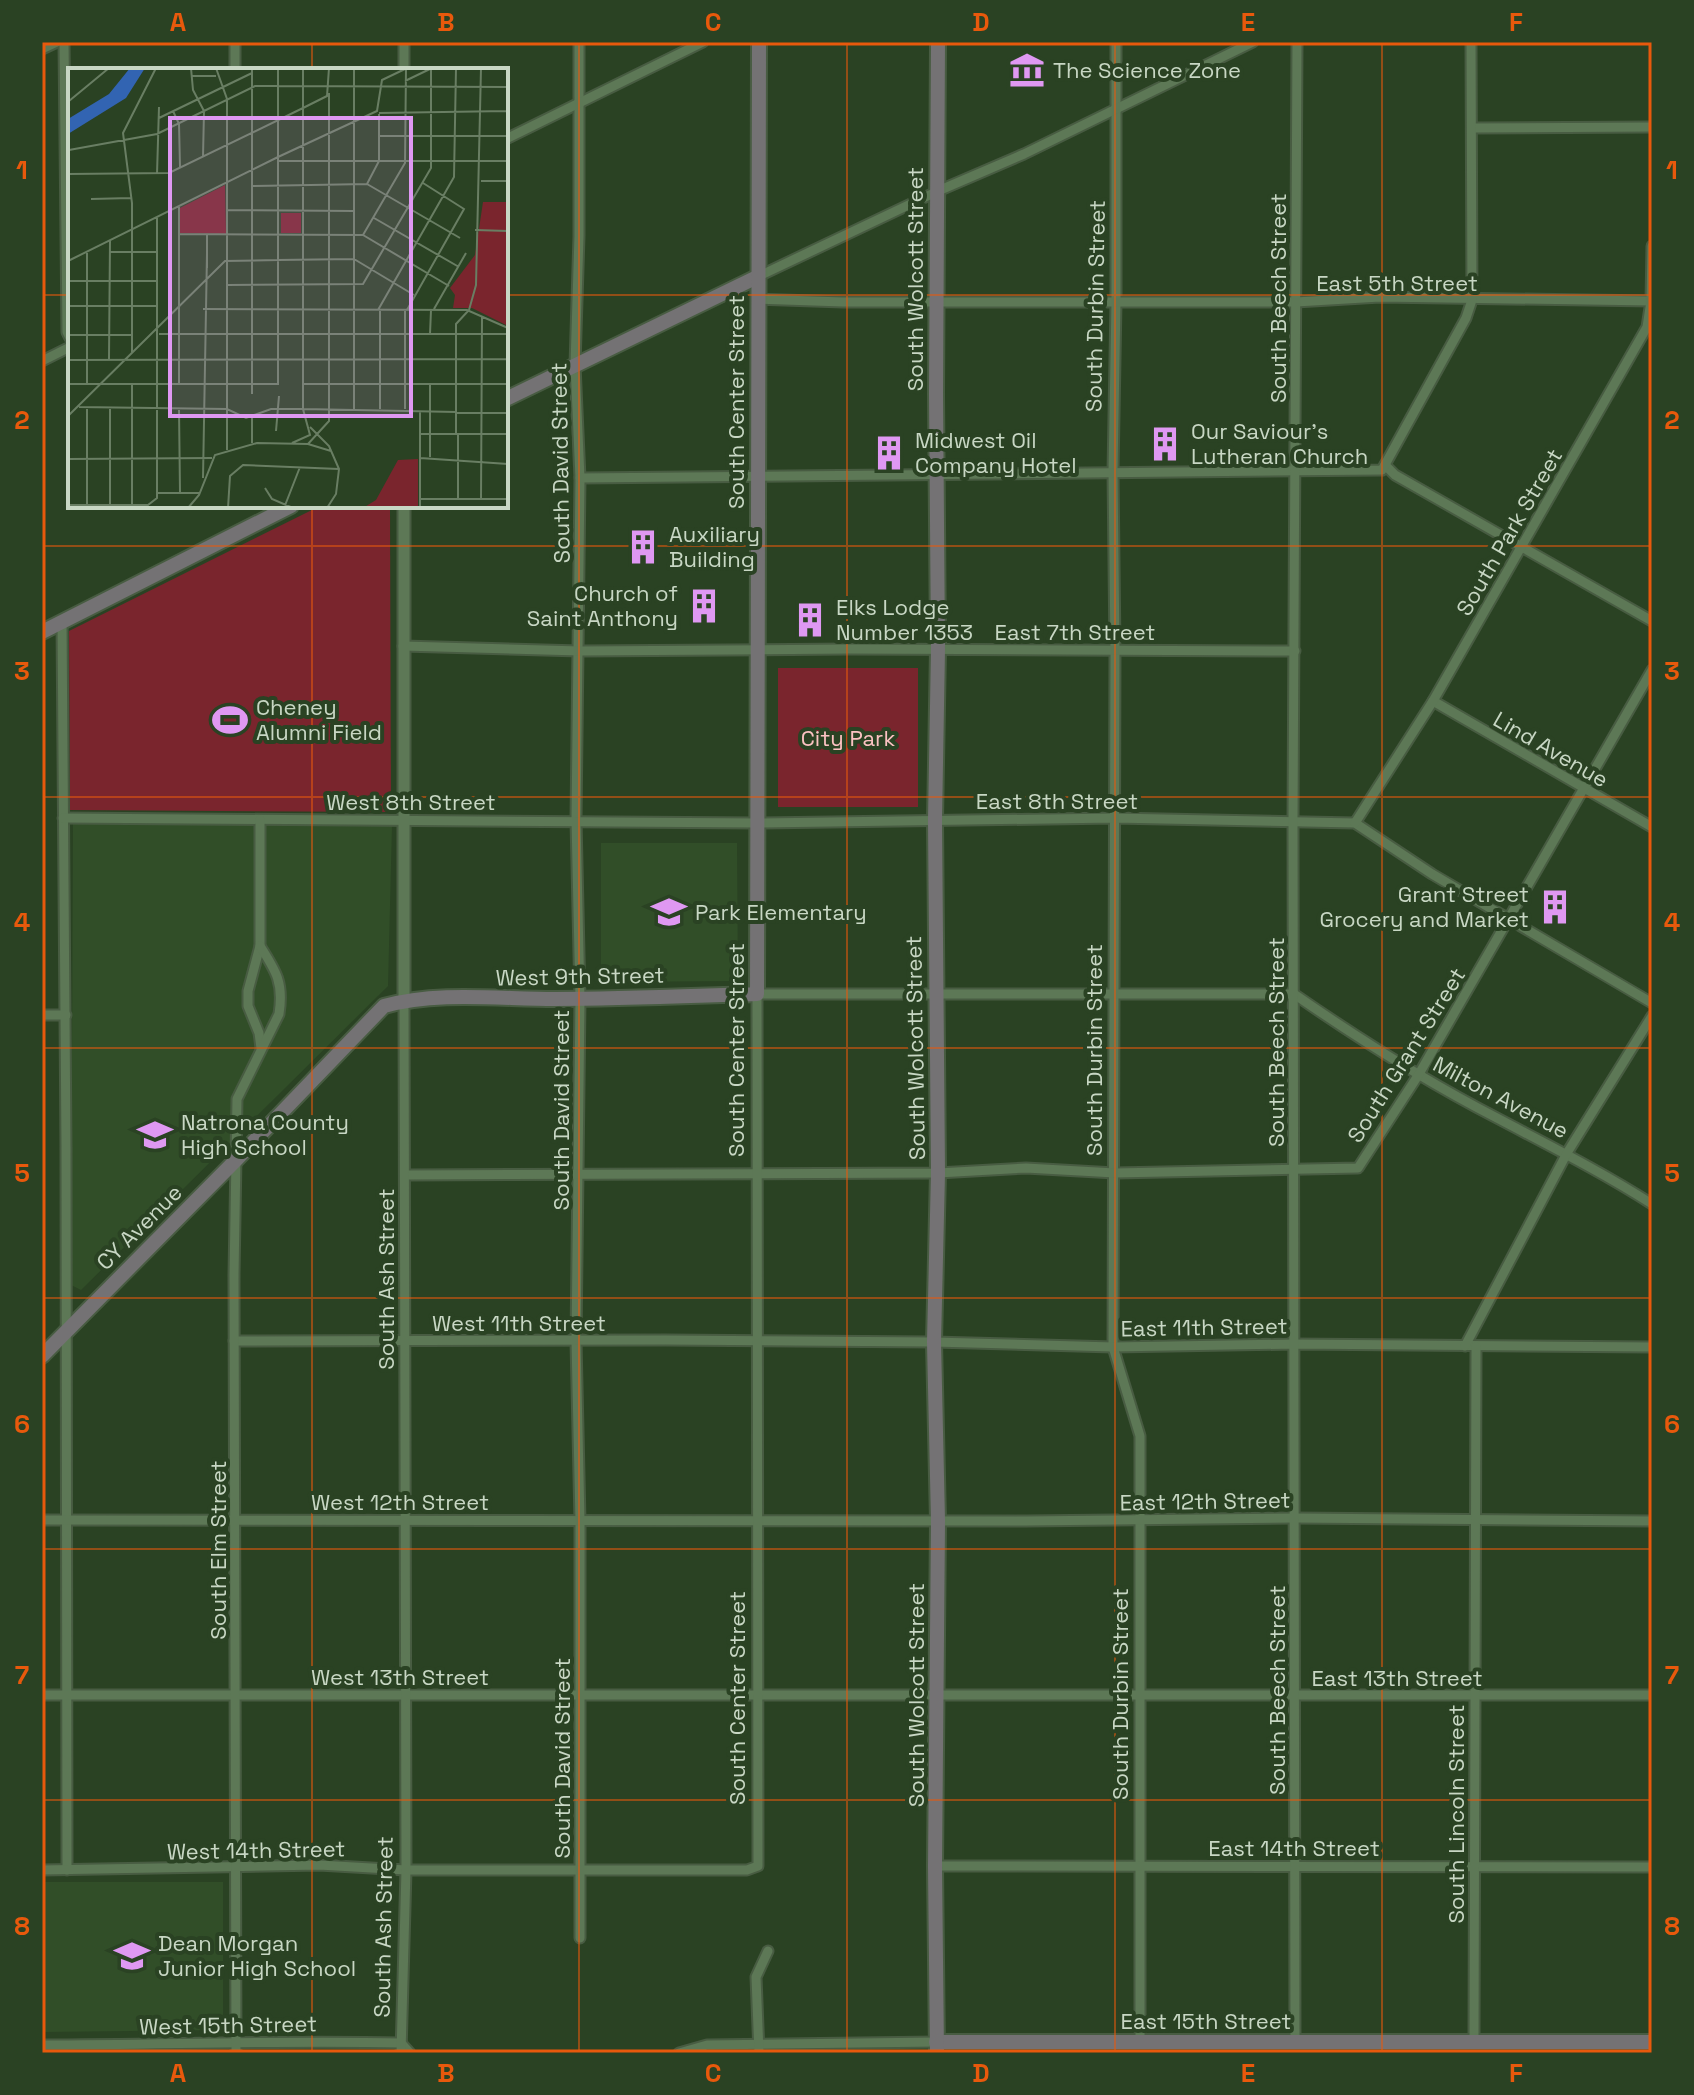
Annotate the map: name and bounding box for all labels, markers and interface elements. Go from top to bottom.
text: A [170,5,187,39]
text: B [437,5,455,39]
text: C [705,5,721,39]
text: D [972,5,990,39]
text: E [1241,5,1255,39]
text: F [1509,5,1523,39]
museum icon: The Science Zone [1008,51,1046,89]
place label: The Science Zone [1053,56,1241,84]
inset map [68,68,508,508]
text: 1 [16,153,28,187]
text: 1 [1666,153,1678,187]
street label: South Wolcott Street [901,167,929,391]
street label: South Beech Street [1264,193,1292,403]
street label: South Durbin Street [1079,200,1111,412]
street label: East 5th Street [1316,269,1478,297]
street label: South Center Street [722,295,750,509]
street label: South David Street [544,362,576,564]
text: 2 [14,403,30,437]
text: 2 [1664,403,1680,437]
place label: Our Saviour's Lutheran Church [1191,417,1368,470]
building icon: Our Saviour's Lutheran Church [1146,425,1184,463]
place label: Midwest Oil Company Hotel [915,426,1077,479]
building icon: Midwest Oil Company Hotel [870,434,908,472]
street label: South Park Street [1450,443,1568,621]
place label: Auxiliary Building [669,520,760,573]
building icon: Auxiliary Building [624,528,662,566]
place label: Church of Saint Anthony [527,579,678,632]
building icon: Church of Saint Anthony [685,587,723,625]
place label: Elks Lodge Number 1353 [836,593,973,646]
building icon: Elks Lodge Number 1353 [791,601,829,639]
street label: East 7th Street [995,618,1155,646]
text: 3 [14,654,30,688]
text: 3 [1664,654,1680,688]
place label: Cheney Alumni Field [256,693,382,746]
sports icon: Cheney Alumni Field [211,701,249,739]
street label: Lind Avenue [1489,705,1613,793]
park label: City Park [801,724,895,752]
street label: East 8th Street [976,787,1138,815]
street label: West 8th Street [326,788,496,816]
place label: Grant Street Grocery and Market [1319,880,1529,933]
building icon: Grant Street Grocery and Market [1536,888,1574,926]
school or university icon: Park Elementary [650,893,688,931]
place label: Park Elementary [695,898,867,926]
text: 4 [14,905,30,939]
text: 4 [1664,905,1680,939]
street label: South Wolcott Street [899,936,931,1160]
street label: South Beech Street [1262,937,1290,1147]
street label: South Center Street [722,943,750,1157]
street label: South Durbin Street [1080,944,1108,1156]
street label: West 9th Street [495,961,665,991]
street label: South Grant Street [1341,962,1471,1148]
street label: South David Street [547,1010,575,1210]
street label: Milton Avenue [1428,1050,1574,1144]
place label: Natrona County High School [181,1108,349,1161]
school or university icon: Natrona County High School [136,1116,174,1154]
text: 5 [14,1156,30,1190]
text: 5 [1664,1156,1680,1190]
street label: CY Avenue [90,1178,188,1276]
street label: South Ash Street [372,1188,400,1370]
street label: West 11th Street [432,1309,606,1337]
street label: East 11th Street [1120,1312,1288,1342]
text: 6 [14,1407,30,1441]
text: 6 [1664,1407,1680,1441]
street label: South Elm Street [204,1460,232,1640]
street label: East 12th Street [1119,1486,1291,1516]
street label: West 12th Street [311,1488,489,1516]
street label: South Wolcott Street [902,1583,930,1807]
street label: South Beech Street [1263,1585,1291,1795]
street label: South Durbin Street [1106,1588,1134,1800]
street label: South Center Street [723,1591,751,1805]
text: 7 [15,1658,29,1692]
street label: South David Street [548,1658,576,1858]
text: 7 [1665,1658,1679,1692]
street label: West 13th Street [311,1663,489,1691]
street label: East 13th Street [1311,1664,1483,1692]
street label: South Lincoln Street [1442,1704,1470,1924]
street label: West 14th Street [167,1834,345,1866]
street label: East 14th Street [1208,1834,1380,1862]
street label: South Ash Street [367,1836,399,2018]
text: 8 [14,1909,30,1943]
text: 8 [1664,1909,1680,1943]
place label: Dean Morgan Junior High School [158,1929,356,1982]
school or university icon: Dean Morgan Junior High School [113,1937,151,1975]
street label: East 15th Street [1121,2007,1291,2035]
street label: West 15th Street [139,2009,317,2041]
text: A [170,2056,187,2090]
text: B [437,2056,455,2090]
text: C [705,2056,721,2090]
text: D [972,2056,990,2090]
text: E [1241,2056,1255,2090]
text: F [1509,2056,1523,2090]

